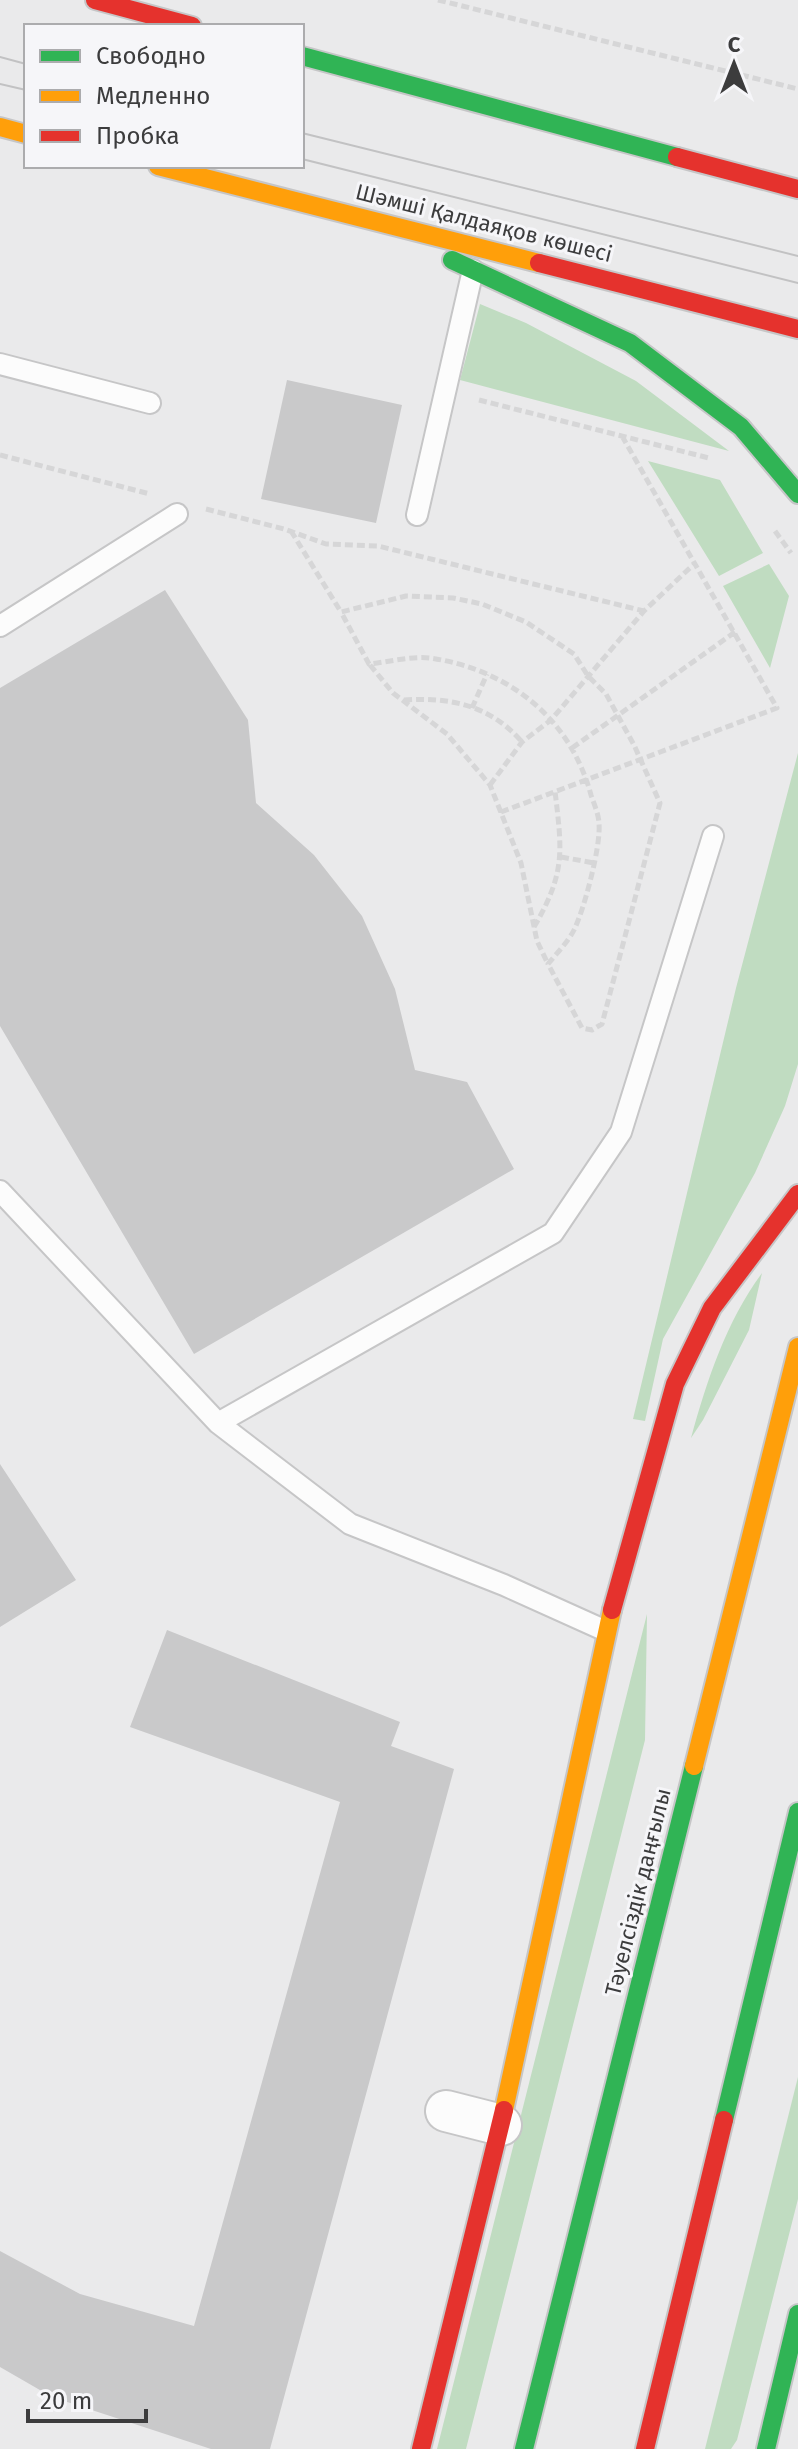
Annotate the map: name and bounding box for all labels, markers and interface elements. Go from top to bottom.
legend [24,24,304,168]
north arrow [694,24,774,104]
text: С [728,31,741,58]
text: Свободно [96,42,206,70]
text: Медленно [96,82,210,110]
text: Пробка [96,122,180,150]
street label: Шәмші Қалдаяқов көшесі [353,178,615,268]
street label: Тәуелсіздік даңғылы [599,1786,677,1998]
scale bar [28,2373,146,2423]
text: 20 m [40,2387,92,2415]

